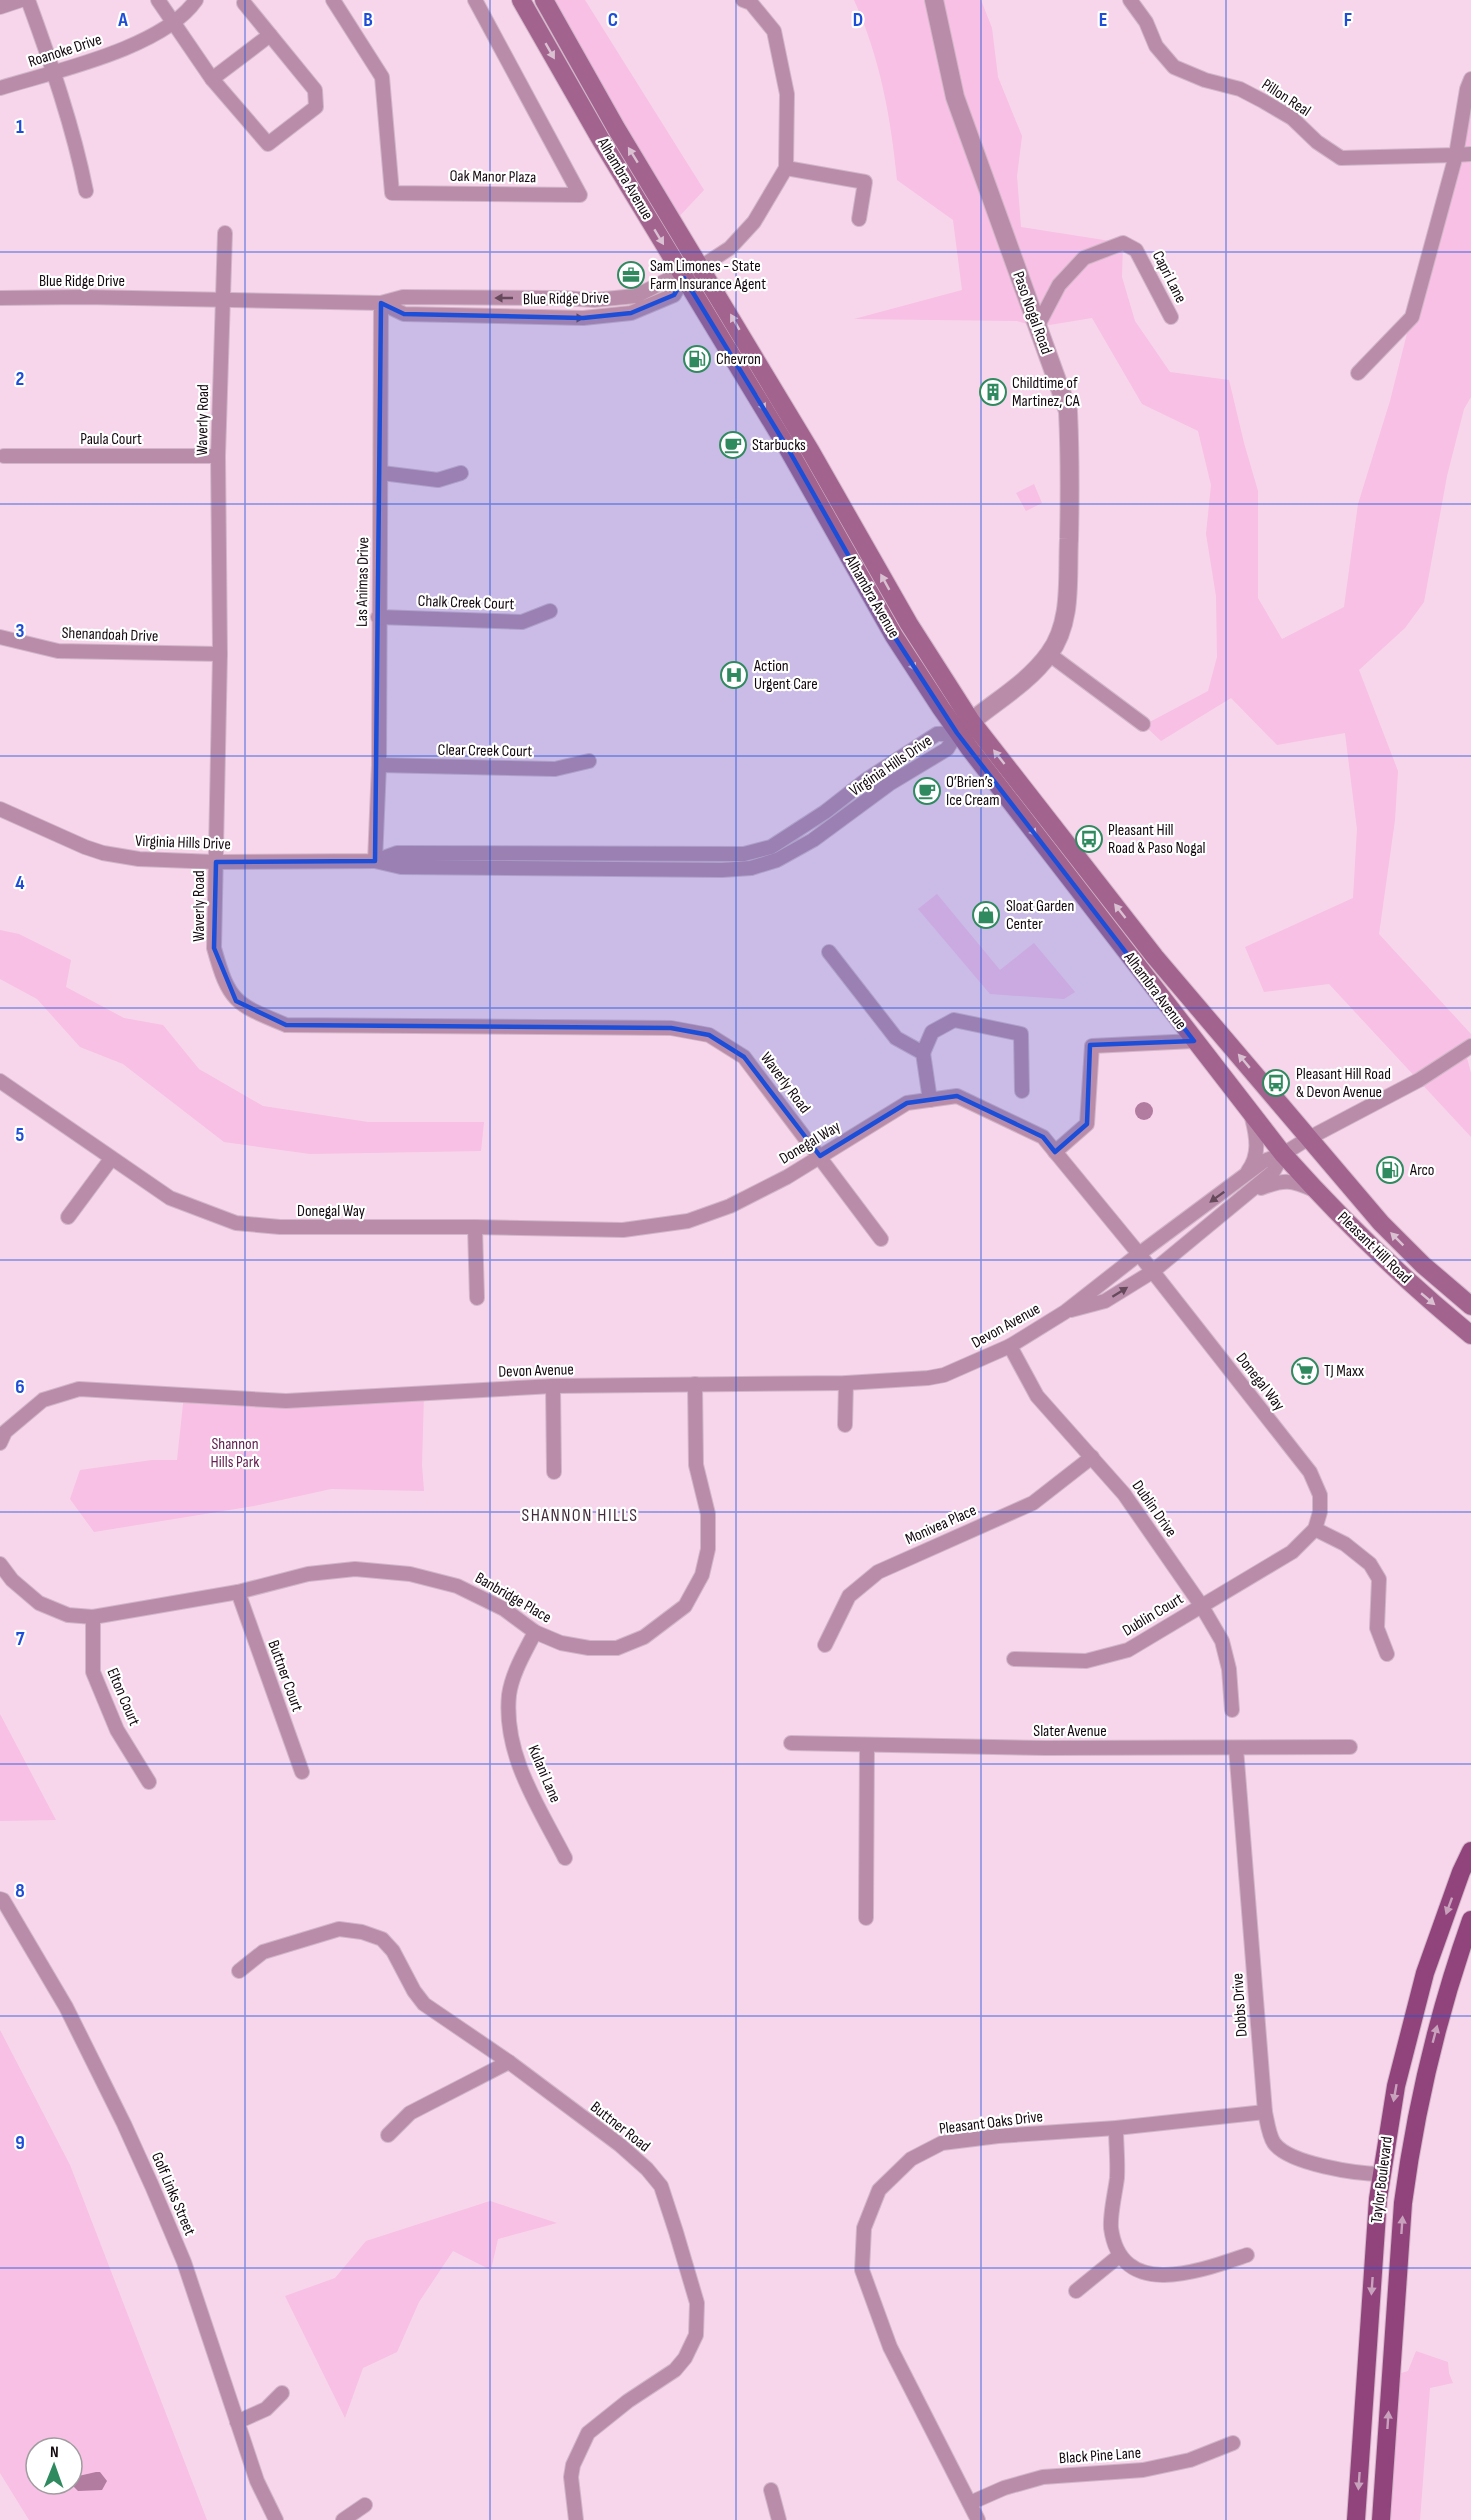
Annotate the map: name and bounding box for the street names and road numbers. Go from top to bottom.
street label: Roanoke Drive [26,30,104,72]
street label: Pillon Real [1258,75,1314,121]
street label: Alhambra Avenue [593,134,657,223]
street label: Oak Manor Plaza [450,167,536,187]
street label: Capri Lane [1148,248,1190,306]
street label: Paso Nogal Road [1008,269,1056,357]
street label: Blue Ridge Drive [39,272,125,291]
street label: Blue Ridge Drive [523,289,609,309]
street label: Waverly Road [193,384,213,456]
street label: Paula Court [80,430,142,449]
street label: Las Animas Drive [353,537,373,627]
street label: Alhambra Avenue [840,551,903,642]
street label: Chalk Creek Court [417,592,515,614]
street label: Shenandoah Drive [61,624,159,646]
street label: Virginia Hills Drive [846,731,936,801]
street label: Clear Creek Court [438,741,533,761]
street label: Virginia Hills Drive [135,832,231,854]
street label: Waverly Road [190,870,209,942]
street label: Alhambra Avenue [1119,948,1190,1034]
street label: Waverly Road [756,1049,814,1117]
street label: Donegal Way [776,1117,844,1169]
street label: Donegal Way [297,1202,365,1221]
street label: Pleasant Hill Road [1333,1208,1415,1288]
street label: Devon Avenue [968,1299,1044,1353]
street label: Donegal Way [1232,1349,1288,1415]
street label: Devon Avenue [498,1360,574,1382]
street label: Dublin Drive [1128,1477,1180,1541]
street label: Monivea Place [902,1501,980,1549]
street label: Banbridge Place [471,1569,555,1627]
street label: Dublin Court [1119,1589,1187,1641]
street label: Buttner Court [263,1638,307,1714]
street label: Elton Court [102,1665,144,1729]
street label: Slater Avenue [1033,1722,1107,1741]
street label: Kulani Lane [523,1742,565,1806]
street label: Dobbs Drive [1228,1972,1252,2038]
street label: Buttner Road [586,2098,654,2156]
street label: Pleasant Oaks Drive [938,2107,1044,2139]
street label: Taylor Boulevard [1367,2136,1397,2224]
street label: Golf Links Street [147,2150,199,2239]
street label: Black Pine Lane [1058,2444,1142,2468]

